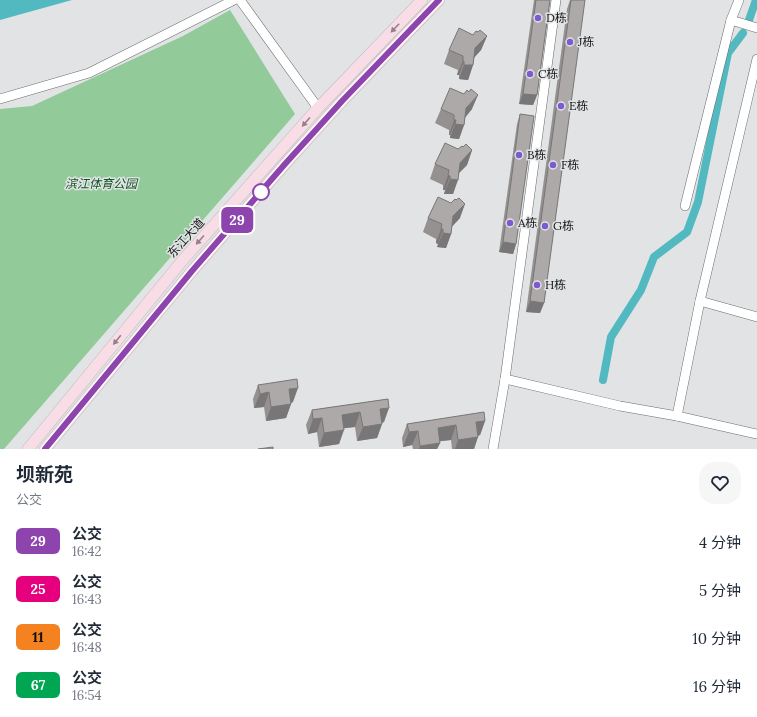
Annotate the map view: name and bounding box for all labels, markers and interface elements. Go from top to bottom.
place label: D栋 [546,10,567,25]
marker: D栋 [533,13,543,23]
one-way arrow [390,23,400,33]
place label: J栋 [577,34,594,49]
marker: J栋 [565,37,575,47]
place label: C栋 [538,66,558,81]
marker: C栋 [525,69,535,79]
place label: E栋 [569,98,588,113]
marker: E栋 [556,101,566,111]
one-way arrow [301,117,310,128]
place label: B栋 [527,147,546,162]
marker: B栋 [514,150,524,160]
place label: F栋 [561,157,580,172]
marker: F栋 [548,160,558,170]
park label: 滨江体育公园 [65,176,139,191]
unlabelled marker [252,183,270,201]
line badge: 29 [219,207,255,233]
text: 29 [229,211,245,229]
street label: 东江大道 [164,215,207,261]
place label: A栋 [517,215,538,230]
marker: A栋 [505,218,515,228]
place label: G栋 [553,218,574,233]
marker: G栋 [540,221,550,231]
one-way arrow [196,235,205,245]
place label: H栋 [545,277,566,292]
marker: H栋 [532,280,542,290]
one-way arrow [112,334,121,345]
text: 坝新苑 [16,462,73,486]
button: heart [699,462,741,504]
text: 公交 [16,491,42,508]
text: 公交 [72,524,102,543]
text: 29 [30,532,46,550]
text: 4 分钟 [699,533,741,552]
text: 16:42 [72,543,102,560]
text: 公交 [72,572,102,591]
text: 25 [30,580,46,598]
text: 5 分钟 [699,581,741,600]
text: 16:43 [72,591,102,608]
text: 公交 [72,620,102,639]
text: 11 [32,628,44,646]
text: 10 分钟 [692,629,741,648]
text: 16:48 [72,639,102,656]
text: 公交 [72,668,102,687]
text: 67 [31,676,45,694]
text: 16 分钟 [693,677,741,696]
text: 16:54 [72,687,102,704]

